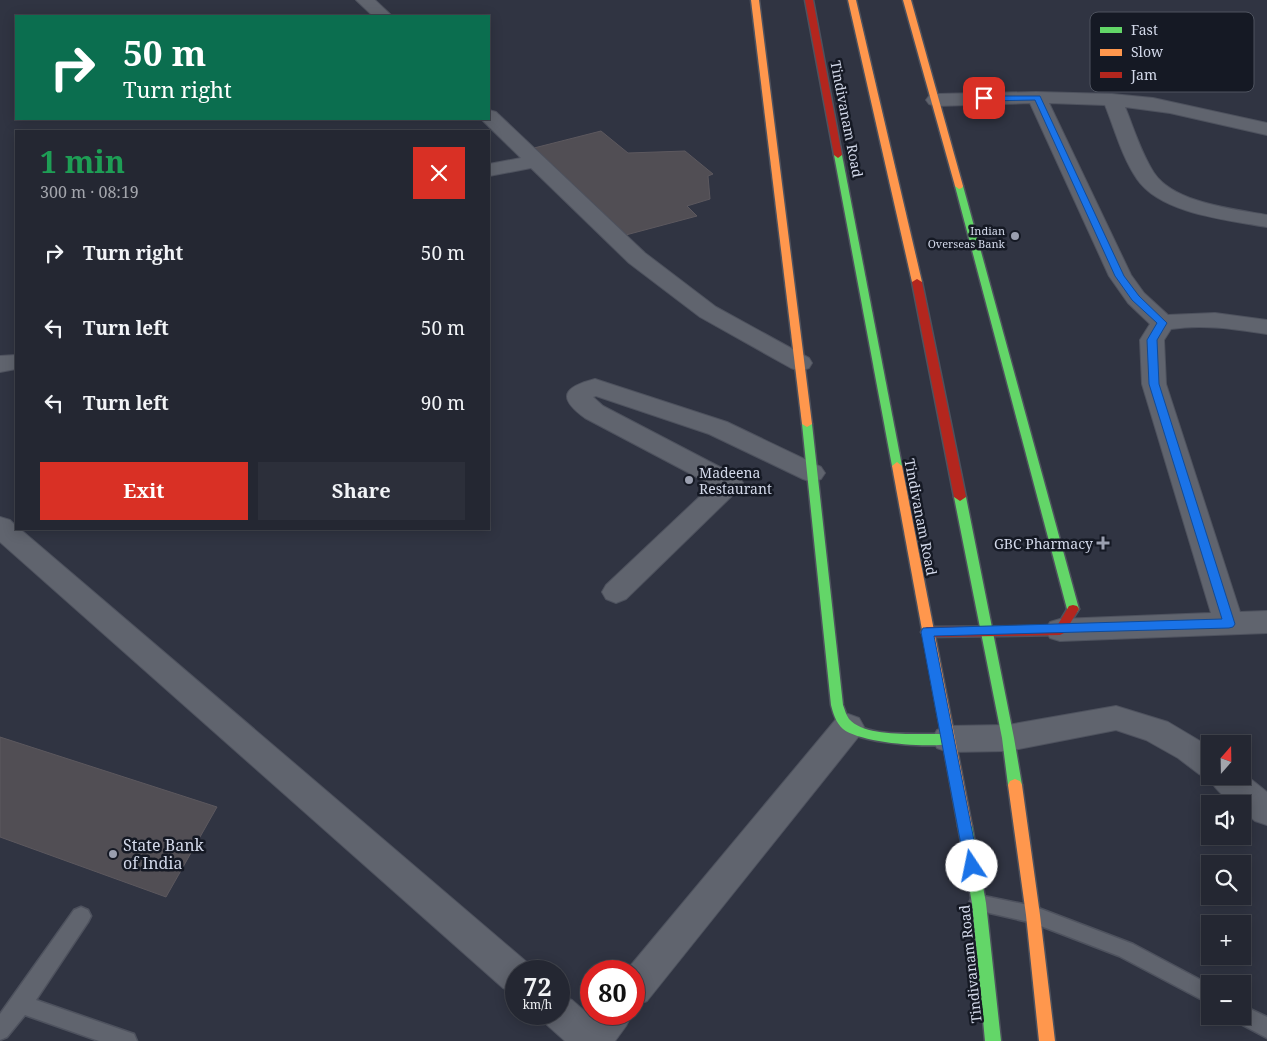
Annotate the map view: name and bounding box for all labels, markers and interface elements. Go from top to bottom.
legend [1090,12,1254,92]
text: Fast [1131,20,1158,39]
text: 50 m [123,29,206,76]
icon: right [40,35,105,100]
text: Slow [1131,42,1164,61]
street label: Tindivanam Road [826,59,868,179]
text: Jam [1130,65,1157,84]
text: Turn right [123,74,232,104]
pin [963,77,1005,119]
icon: arrive [970,84,998,112]
text: 1 min [40,141,125,182]
button: close [413,147,465,199]
text: 300 m · 08:19 [40,181,139,203]
place label: Indian Overseas Bank [928,223,1006,251]
marker: Indian Overseas Bank [1009,230,1021,242]
icon: right [40,239,68,267]
text: Turn right [83,240,183,266]
text: 50 m [421,240,465,266]
icon: left [40,314,68,342]
text: Turn left [83,315,169,341]
text: 50 m [421,315,465,341]
icon: left [40,389,68,417]
text: Turn left [83,390,169,416]
text: 90 m [421,390,465,416]
street label: Tindivanam Road [900,457,942,577]
button: Exit [40,462,248,520]
button: Share [258,462,465,520]
place label: Madeena Restaurant [699,463,772,498]
marker: Madeena Restaurant [683,474,695,486]
place label: GBC Pharmacy [994,534,1093,553]
marker: GBC Pharmacy [1097,537,1109,549]
north arrow [1201,735,1251,785]
map controls [1201,735,1251,1025]
button: sound [1201,795,1251,845]
place label: State Bank of India [123,834,204,874]
position arrow [945,839,997,891]
marker: State Bank of India [107,848,119,860]
button: search [1201,855,1251,905]
street label: Tindivanam Road [954,904,986,1024]
button: + [1201,915,1251,965]
speed limit sign: 80 [580,960,645,1025]
text: 72 [523,969,552,1003]
button: − [1201,975,1251,1025]
text: km/h [523,996,552,1013]

